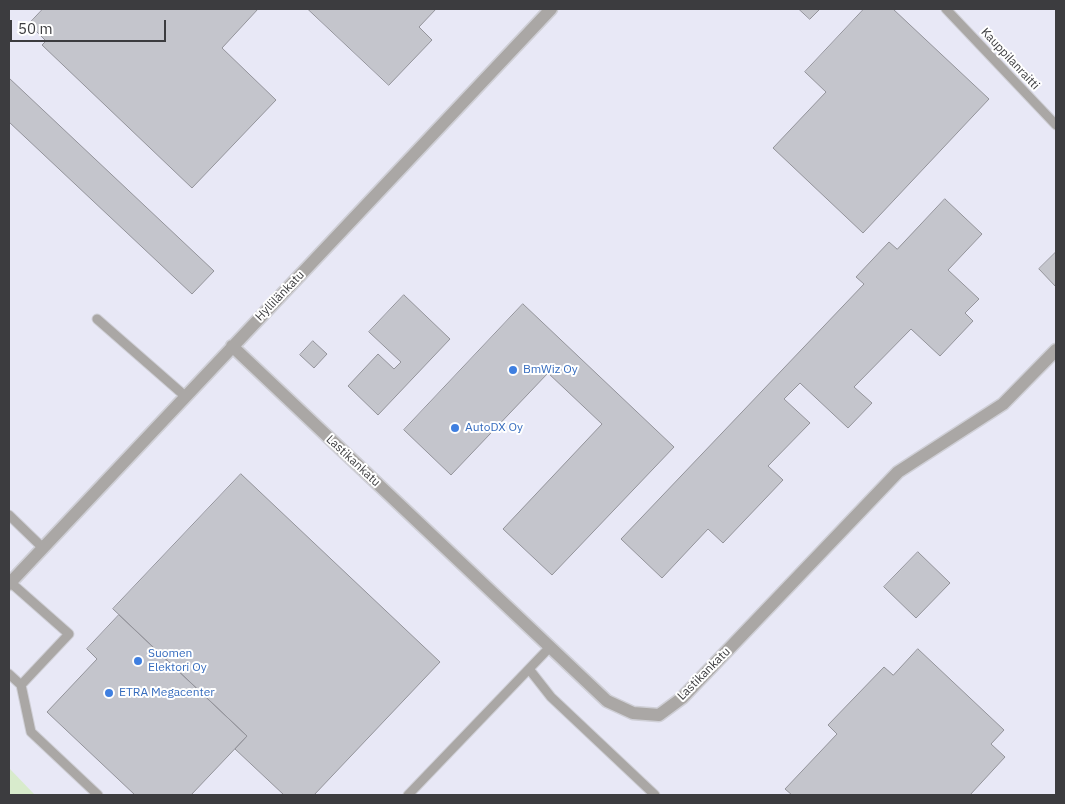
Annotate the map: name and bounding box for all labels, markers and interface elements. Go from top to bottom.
scale bar [12,10,169,42]
text: 50 m [18,19,53,38]
street label: Kauppilanraitti [978,25,1042,93]
street label: Hyllilänkatu [253,268,307,324]
place label: BmWiz Oy [523,363,578,377]
marker: BmWiz Oy [507,364,519,376]
place label: AutoDX Oy [465,421,523,435]
marker: AutoDX Oy [449,422,461,434]
street label: Lastikankatu [323,432,383,490]
street label: Lastikankatu [675,645,733,703]
place label: Suomen Elektori Oy [148,647,207,675]
marker: Suomen Elektori Oy [132,655,144,667]
place label: ETRA Megacenter [119,686,215,700]
marker: ETRA Megacenter [103,687,115,699]

